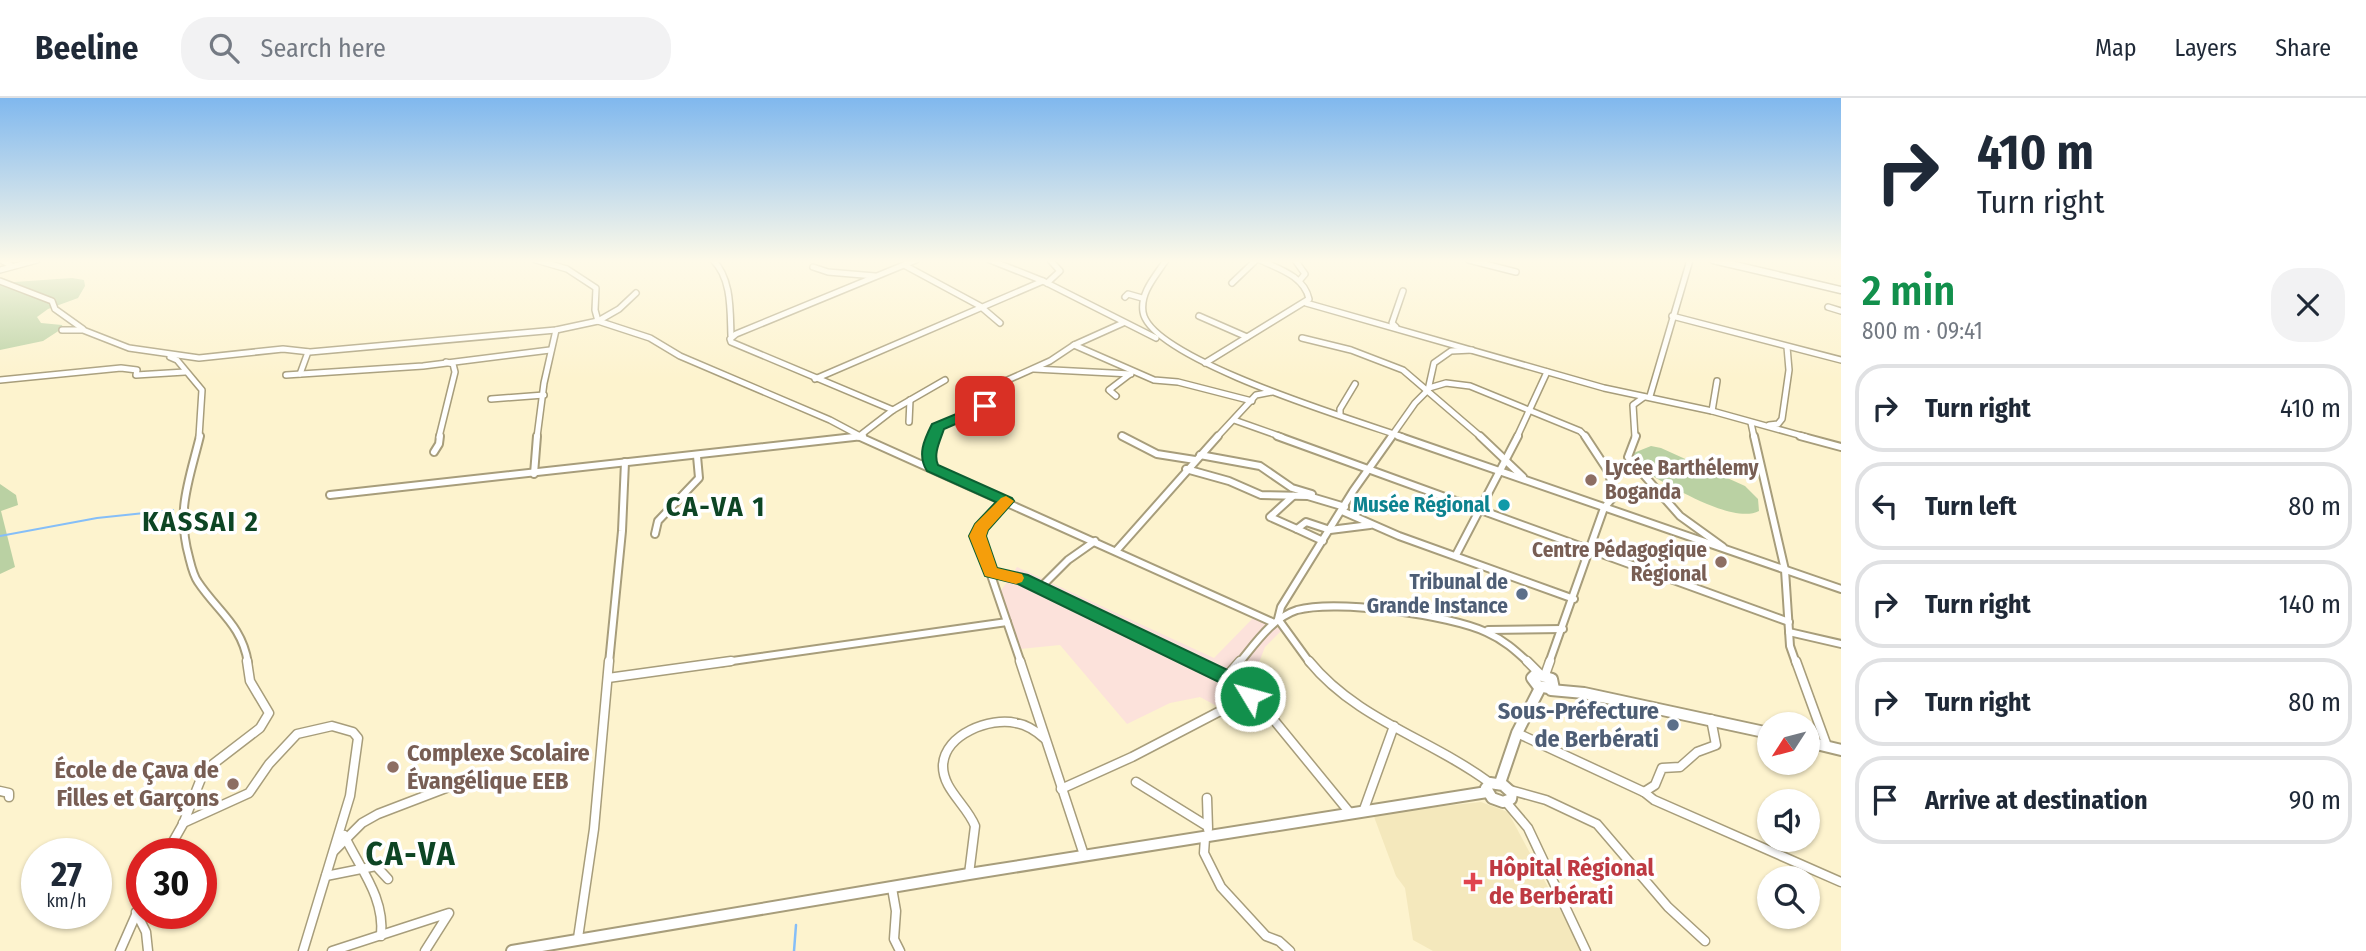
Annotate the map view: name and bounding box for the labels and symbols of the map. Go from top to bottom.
pin [955,376,1015,436]
place label: Lycée Barthélemy Boganda [1605,455,1760,505]
marker: Lycée Barthélemy Boganda [1583,472,1599,488]
district label: CA-VA 1 [666,490,766,523]
place label: Musée Régional [1353,492,1490,518]
marker: Musée Régional [1496,497,1512,513]
district label: KASSAI 2 [142,505,260,538]
place label: Centre Pédagogique Régional [1532,537,1707,587]
marker: Centre Pédagogique Régional [1713,554,1729,570]
place label: Tribunal de Grande Instance [1367,569,1508,619]
marker: Tribunal de Grande Instance [1514,586,1530,602]
position arrow [1213,659,1287,733]
place label: Sous-Préfecture de Berbérati [1498,697,1659,753]
north arrow [1757,712,1820,775]
marker: Sous-Préfecture de Berbérati [1665,717,1681,733]
place label: Complexe Scolaire Évangélique EEB [407,739,590,795]
place label: École de Çava de Filles et Garçons [55,755,219,812]
marker: Complexe Scolaire Évangélique EEB [385,759,401,775]
marker: École de Çava de Filles et Garçons [225,776,241,792]
district label: CA-VA [365,834,457,874]
speed limit sign: 30 [126,838,217,929]
place label: Hôpital Régional de Berbérati [1489,854,1654,910]
marker: Hôpital Régional de Berbérati [1463,872,1483,892]

